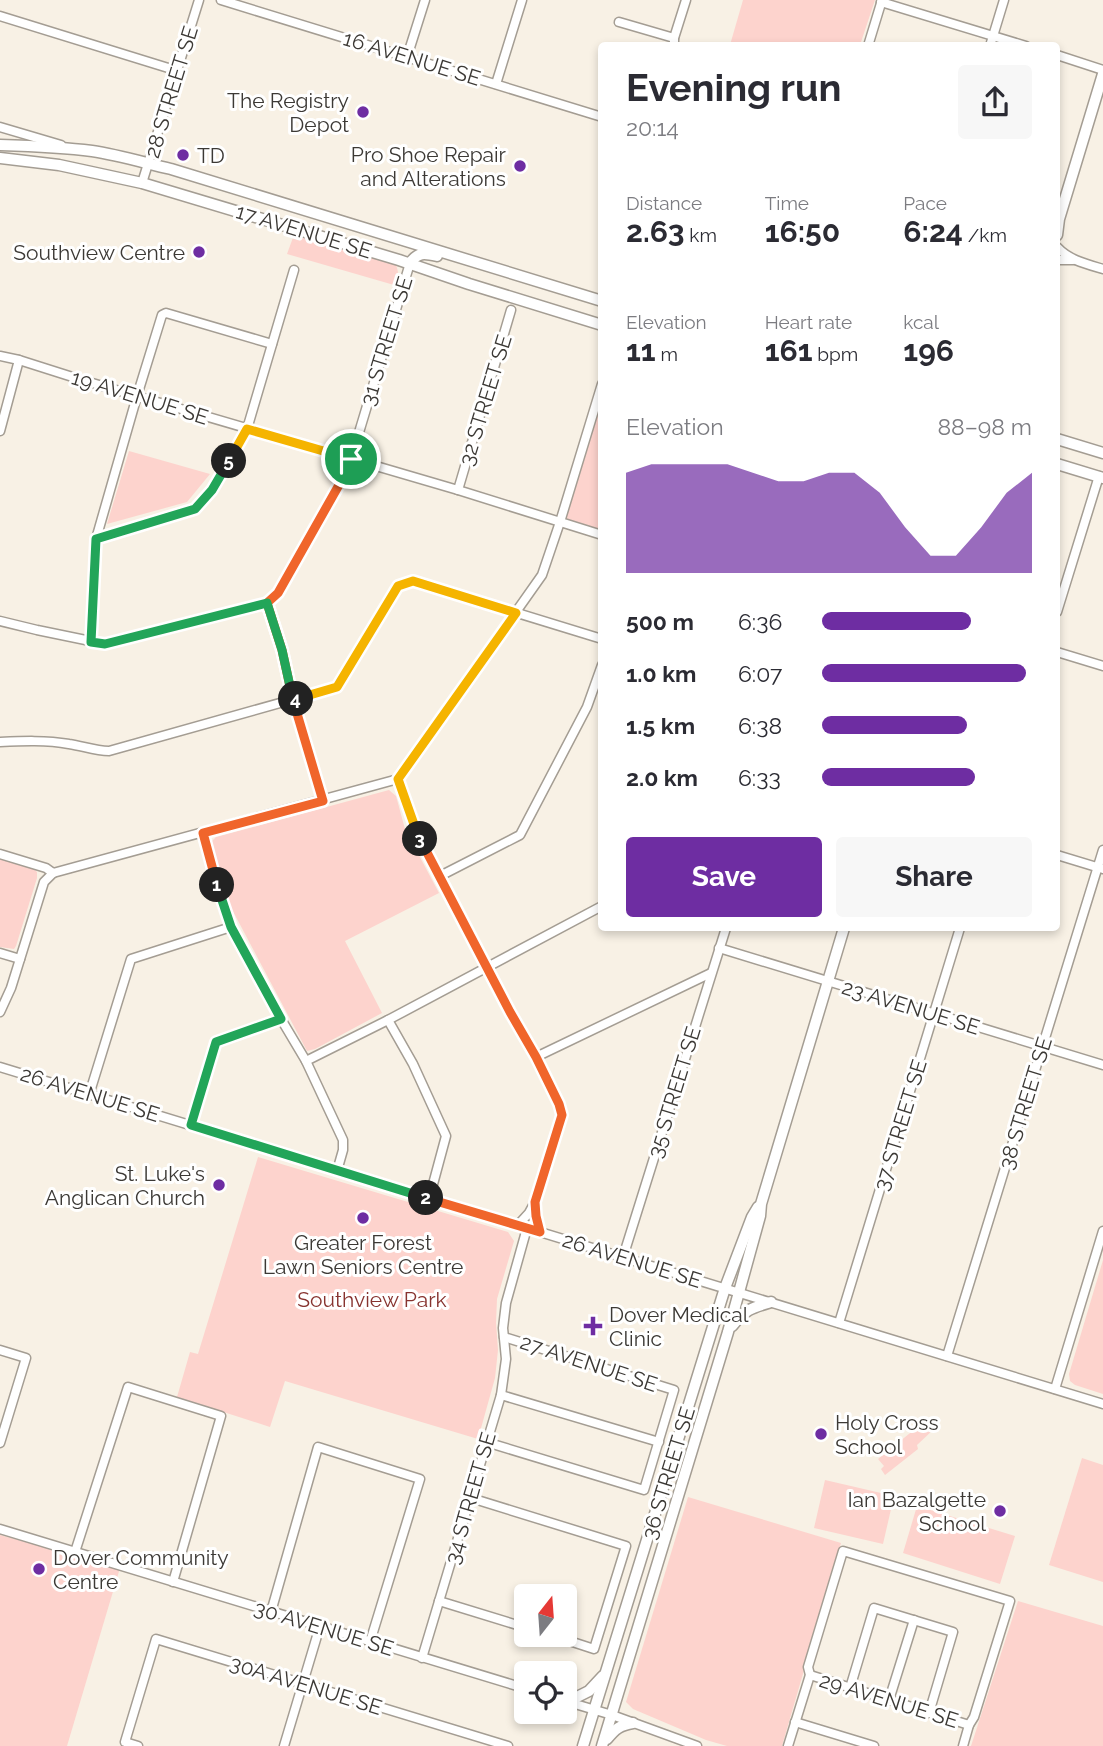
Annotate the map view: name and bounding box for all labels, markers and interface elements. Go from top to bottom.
street label: 28 STREET SE [139,23,203,161]
street label: 16 AVENUE SE [340,25,484,91]
text: Evening run [626,65,841,110]
button: share [958,65,1032,139]
place label: The Registry Depot [227,88,349,137]
marker: The Registry Depot [355,104,371,120]
text: 20:14 [626,114,679,141]
place label: Pro Shoe Repair and Alterations [351,142,507,191]
place label: TD [197,143,225,168]
marker: TD [175,147,191,163]
marker: Pro Shoe Repair and Alterations [512,158,528,174]
text: Distance [626,192,702,214]
text: Time [765,192,809,214]
text: Pace [903,192,947,214]
street label: 17 AVENUE SE [233,198,375,264]
text: 2.63 [626,214,684,249]
text: 16:50 [765,214,840,249]
text: 6:24 [903,214,963,249]
text: km [684,224,717,246]
text: /km [963,224,1007,246]
place label: Southview Centre [13,240,185,265]
marker: Southview Centre [191,244,207,260]
street label: 31 STREET SE [355,274,417,408]
text: Elevation [626,311,707,333]
text: Heart rate [765,311,852,333]
text: kcal [903,311,939,333]
street label: 32 STREET SE [453,332,517,468]
text: 11 [626,333,656,368]
text: 161 [765,333,813,368]
text: 196 [903,333,954,368]
text: m [656,343,678,365]
text: bpm [813,343,858,365]
street label: 19 AVENUE SE [69,364,211,430]
text: Elevation [626,413,724,440]
text: 88–98 m [937,413,1032,440]
pin [321,429,381,489]
icon: arrive [332,440,370,478]
pin: 5 [212,444,246,478]
text: 5 [223,449,234,471]
text: 500 m [626,608,694,635]
text: 6:36 [738,608,782,635]
text: 1.0 km [626,660,696,687]
text: 6:07 [738,660,782,687]
pin: 4 [278,682,314,716]
text: 4 [290,687,301,709]
text: 1.5 km [626,712,695,739]
text: 6:38 [738,712,782,739]
text: 2.0 km [626,764,698,791]
text: 6:33 [738,764,781,791]
pin: 3 [402,822,438,856]
text: 3 [414,827,425,849]
button: Save [626,837,822,917]
button: Share [836,837,1032,917]
pin: 1 [200,868,234,903]
text: 1 [212,873,221,895]
street label: 23 AVENUE SE [839,974,983,1040]
street label: 35 STREET SE [642,1023,706,1161]
street label: 38 STREET SE [993,1034,1057,1172]
street label: 37 STREET SE [868,1057,932,1193]
street label: 26 AVENUE SE [17,1061,163,1127]
place label: St. Luke's Anglican Church [45,1161,205,1210]
marker: St. Luke's Anglican Church [211,1177,227,1193]
pin: 2 [408,1180,444,1216]
text: 2 [420,1186,431,1208]
marker: Greater Forest Lawn Seniors Centre [355,1210,371,1226]
street label: 26 AVENUE SE [559,1227,705,1293]
place label: Greater Forest Lawn Seniors Centre [263,1230,463,1279]
park label: Southview Park [297,1287,447,1312]
place label: Dover Medical Clinic [609,1302,749,1351]
marker: Dover Medical Clinic [583,1316,603,1336]
street label: 27 AVENUE SE [517,1329,661,1397]
street label: 36 STREET SE [636,1404,700,1542]
place label: Holy Cross School [835,1410,939,1459]
marker: Holy Cross School [813,1426,829,1442]
street label: 34 STREET SE [439,1429,501,1567]
place label: Ian Bazalgette School [848,1487,986,1536]
marker: Ian Bazalgette School [992,1503,1008,1519]
place label: Dover Community Centre [53,1545,229,1594]
marker: Dover Community Centre [31,1561,47,1577]
north arrow [514,1584,578,1647]
map controls [514,1584,577,1724]
street label: 30 AVENUE SE [251,1595,397,1661]
street label: 30A AVENUE SE [227,1650,385,1720]
button: locate [514,1661,577,1724]
street label: 29 AVENUE SE [817,1667,961,1733]

